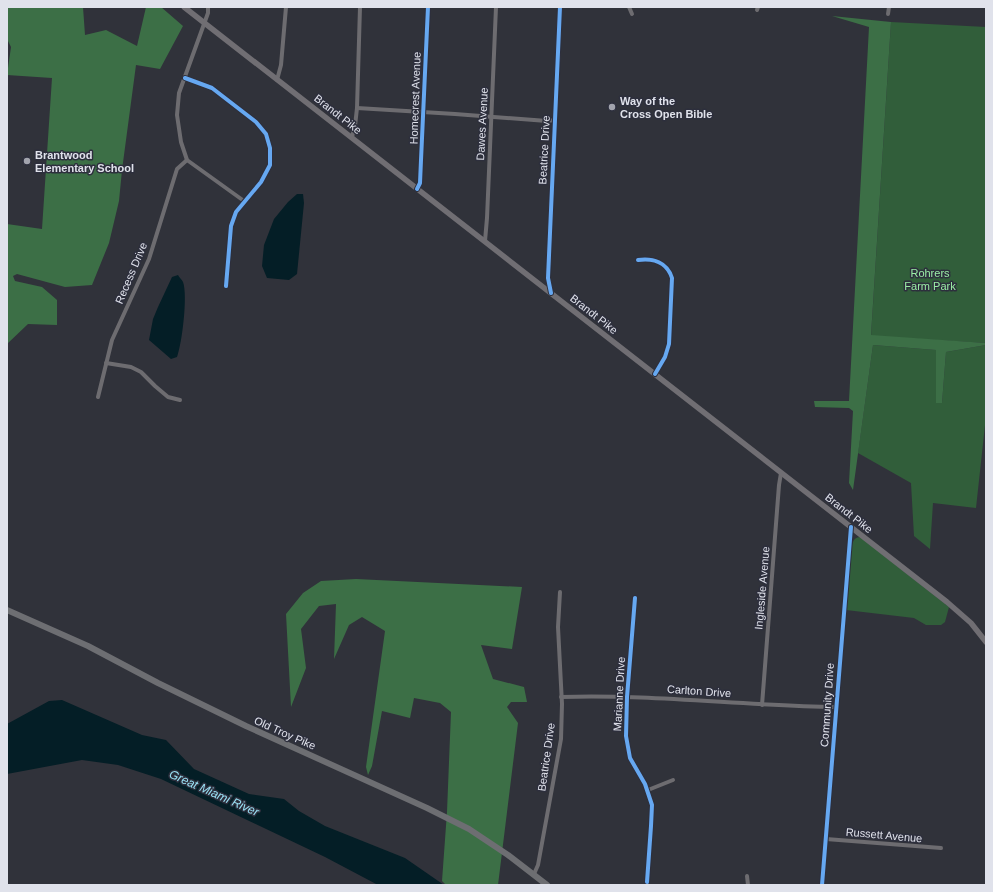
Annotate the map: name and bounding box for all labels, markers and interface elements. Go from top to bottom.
street label: Homecrest Avenue [407,51,423,145]
street label: Dawes Avenue [474,87,490,161]
street label: Brandt Pike [312,92,364,136]
place label: Way of the Cross Open Bible [620,95,712,120]
marker: Way of the Cross Open Bible [607,102,617,112]
street label: Beatrice Drive [536,115,552,185]
place label: Brantwood Elementary School [35,149,134,174]
marker: Brantwood Elementary School [22,156,32,166]
street label: Recess Drive [113,241,149,305]
park label: Rohrers Farm Park [904,267,956,292]
street label: Brandt Pike [568,292,620,336]
street label: Brandt Pike [823,491,875,535]
street label: Ingleside Avenue [752,546,772,630]
street label: Marianne Drive [611,656,627,732]
street label: Community Drive [818,663,836,747]
street label: Carlton Drive [667,683,731,699]
street label: Old Troy Pike [252,714,318,752]
street label: Beatrice Drive [535,722,557,792]
water label: Great Miami River [167,767,262,819]
street label: Russett Avenue [845,826,923,844]

